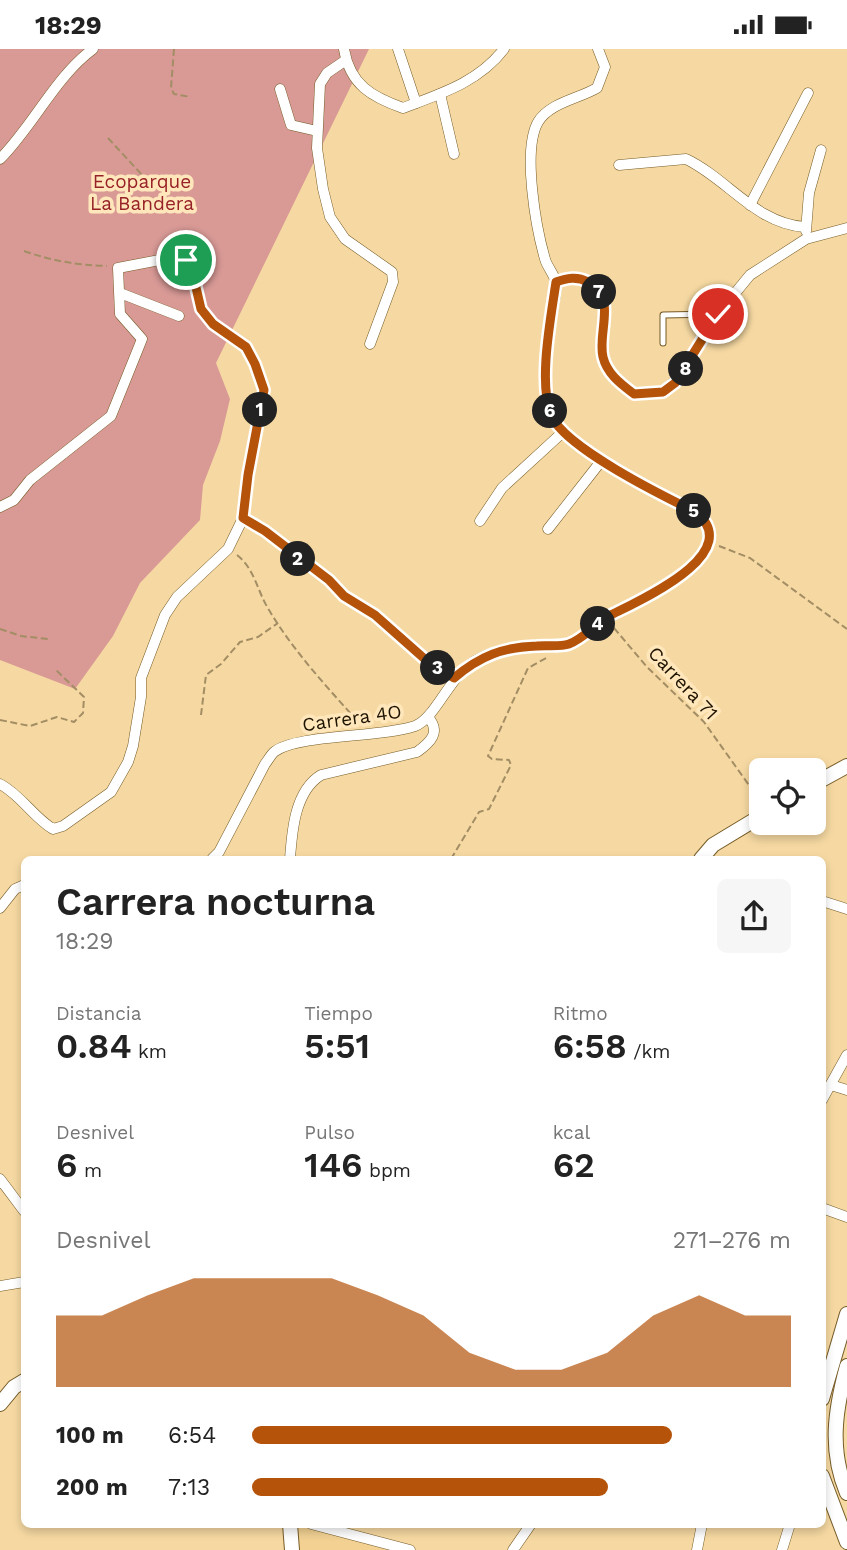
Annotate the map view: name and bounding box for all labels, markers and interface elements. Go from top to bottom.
text: 18:29 [35,10,102,40]
park label: Ecoparque La Bandera [90,170,194,215]
pin [156,230,216,290]
icon: arrive [167,241,205,279]
pin: 7 [582,275,616,309]
text: 7 [593,280,604,303]
pin [688,284,748,344]
icon: check [699,295,737,333]
pin: 8 [668,351,704,387]
text: 8 [680,357,691,380]
pin: 1 [243,393,278,427]
pin: 6 [532,393,568,429]
text: 1 [255,398,264,421]
text: 6 [544,399,555,422]
pin: 5 [676,493,712,529]
text: 5 [688,499,699,522]
pin: 2 [280,541,316,577]
text: 2 [292,547,303,570]
pin: 4 [580,607,616,641]
text: 4 [591,612,604,635]
street label: Carrera 71 [643,642,723,724]
pin: 3 [420,651,456,685]
text: 3 [432,656,443,679]
street label: Carrera 4O [301,700,403,736]
map controls [749,758,826,835]
button: locate [749,758,826,835]
button: share [717,879,791,953]
text: Carrera nocturna [56,880,375,924]
text: 18:29 [56,928,114,955]
text: Distancia [56,1002,142,1025]
text: Tiempo [304,1002,373,1025]
text: Ritmo [553,1002,608,1025]
text: 0.84 [56,1025,132,1067]
text: 5:51 [304,1025,370,1067]
text: 6:58 [553,1025,627,1067]
text: km [132,1040,167,1063]
text: /km [627,1040,670,1063]
text: Desnivel [56,1121,134,1144]
text: Pulso [304,1121,355,1144]
text: kcal [553,1121,590,1144]
text: 6 [56,1144,77,1186]
text: 146 [304,1144,363,1186]
text: 62 [553,1144,595,1186]
text: m [77,1159,102,1182]
text: bpm [363,1159,411,1182]
text: Desnivel [56,1227,151,1254]
text: 271–276 m [673,1227,791,1254]
text: 100 m [56,1422,124,1449]
text: 6:54 [168,1422,216,1449]
text: 200 m [56,1474,128,1501]
text: 7:13 [168,1474,210,1501]

